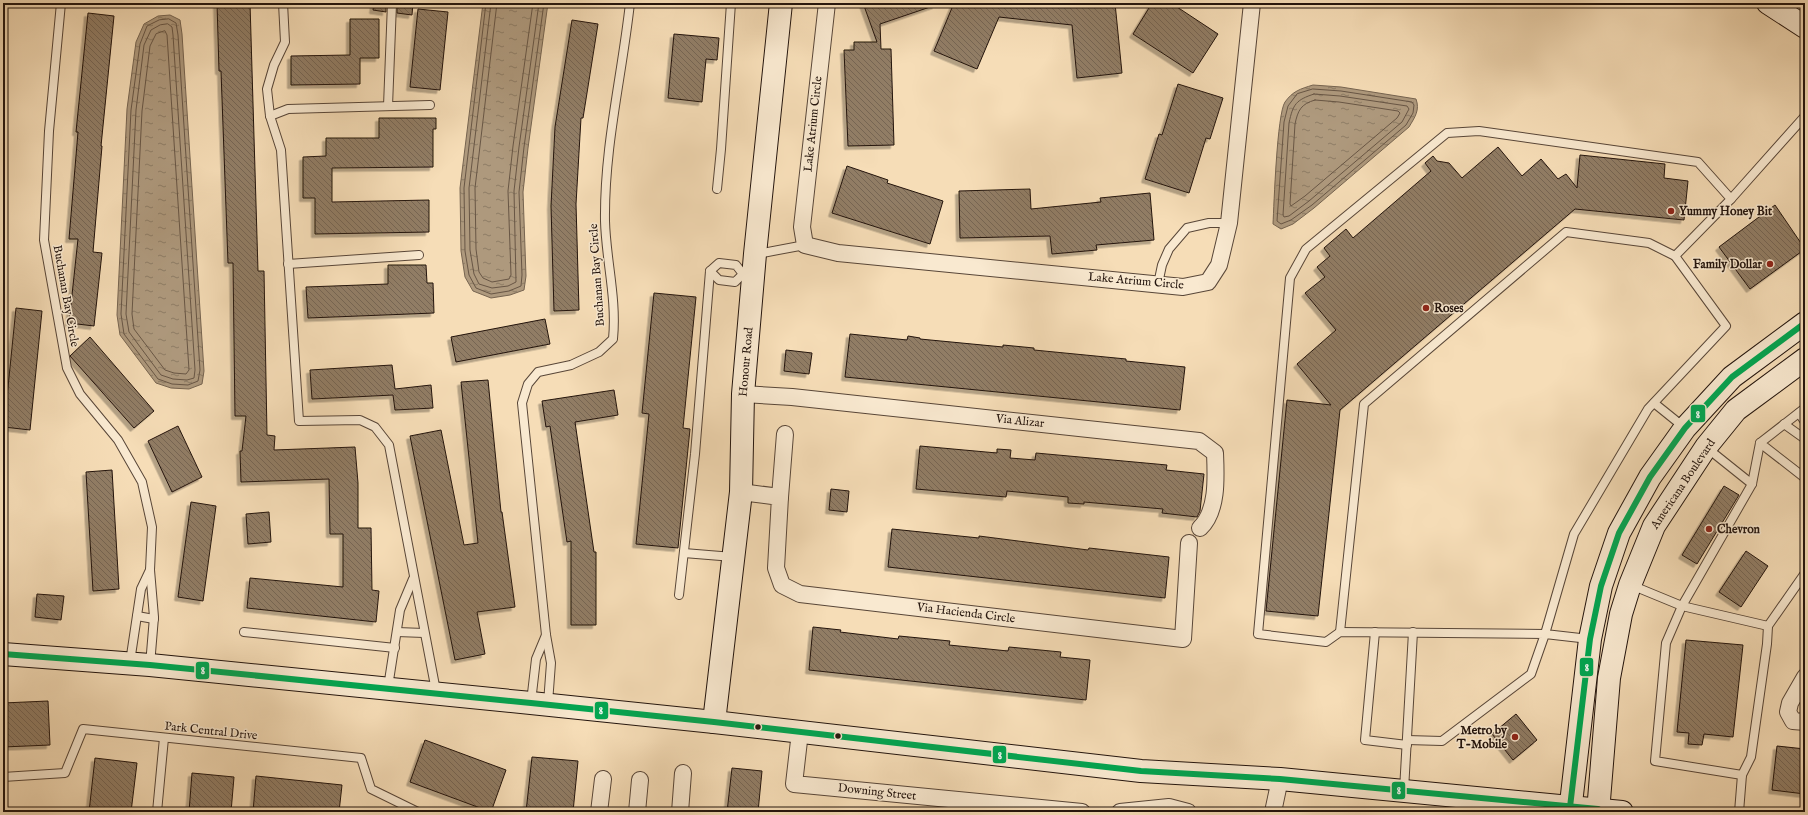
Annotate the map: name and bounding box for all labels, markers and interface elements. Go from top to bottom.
street label: Lake Atrium Circle [801,75,826,173]
place label: Yummy Honey Bit [1679,204,1773,220]
marker: Yummy Honey Bit [1666,206,1676,216]
street label: Buchanan Bay Circle [586,223,608,327]
street label: Buchanan Bay Circle [50,244,82,349]
place label: Family Dollar [1693,257,1763,273]
marker: Family Dollar [1765,259,1775,269]
street label: Lake Atrium Circle [1087,269,1185,293]
place label: Roses [1434,301,1464,316]
marker: Roses [1421,303,1431,313]
street label: Honour Road [735,326,757,397]
line badge: 8 [1690,404,1706,423]
text: 8 [1696,408,1700,422]
street label: Via Alizar [994,411,1046,431]
street label: Americana Boulevard [1647,436,1719,533]
place label: Chevron [1717,522,1761,537]
marker: Chevron [1704,524,1714,534]
street label: Via Hacienda Circle [915,599,1016,627]
line badge: 8 [1579,657,1594,677]
line badge: 8 [195,661,210,680]
text: 8 [1585,661,1589,675]
text: 8 [201,664,205,678]
line badge: 8 [594,701,609,720]
text: 8 [599,704,603,718]
street label: Park Central Drive [164,719,259,743]
unlabelled marker [753,722,763,732]
place label: Metro by T-Mobile [1456,723,1508,752]
unlabelled marker [833,731,843,741]
marker: Metro by T-Mobile [1510,732,1520,742]
line badge: 8 [992,745,1007,764]
text: 8 [998,749,1002,763]
street label: Downing Street [837,780,917,804]
line badge: 8 [1391,781,1406,800]
text: 8 [1397,784,1401,798]

